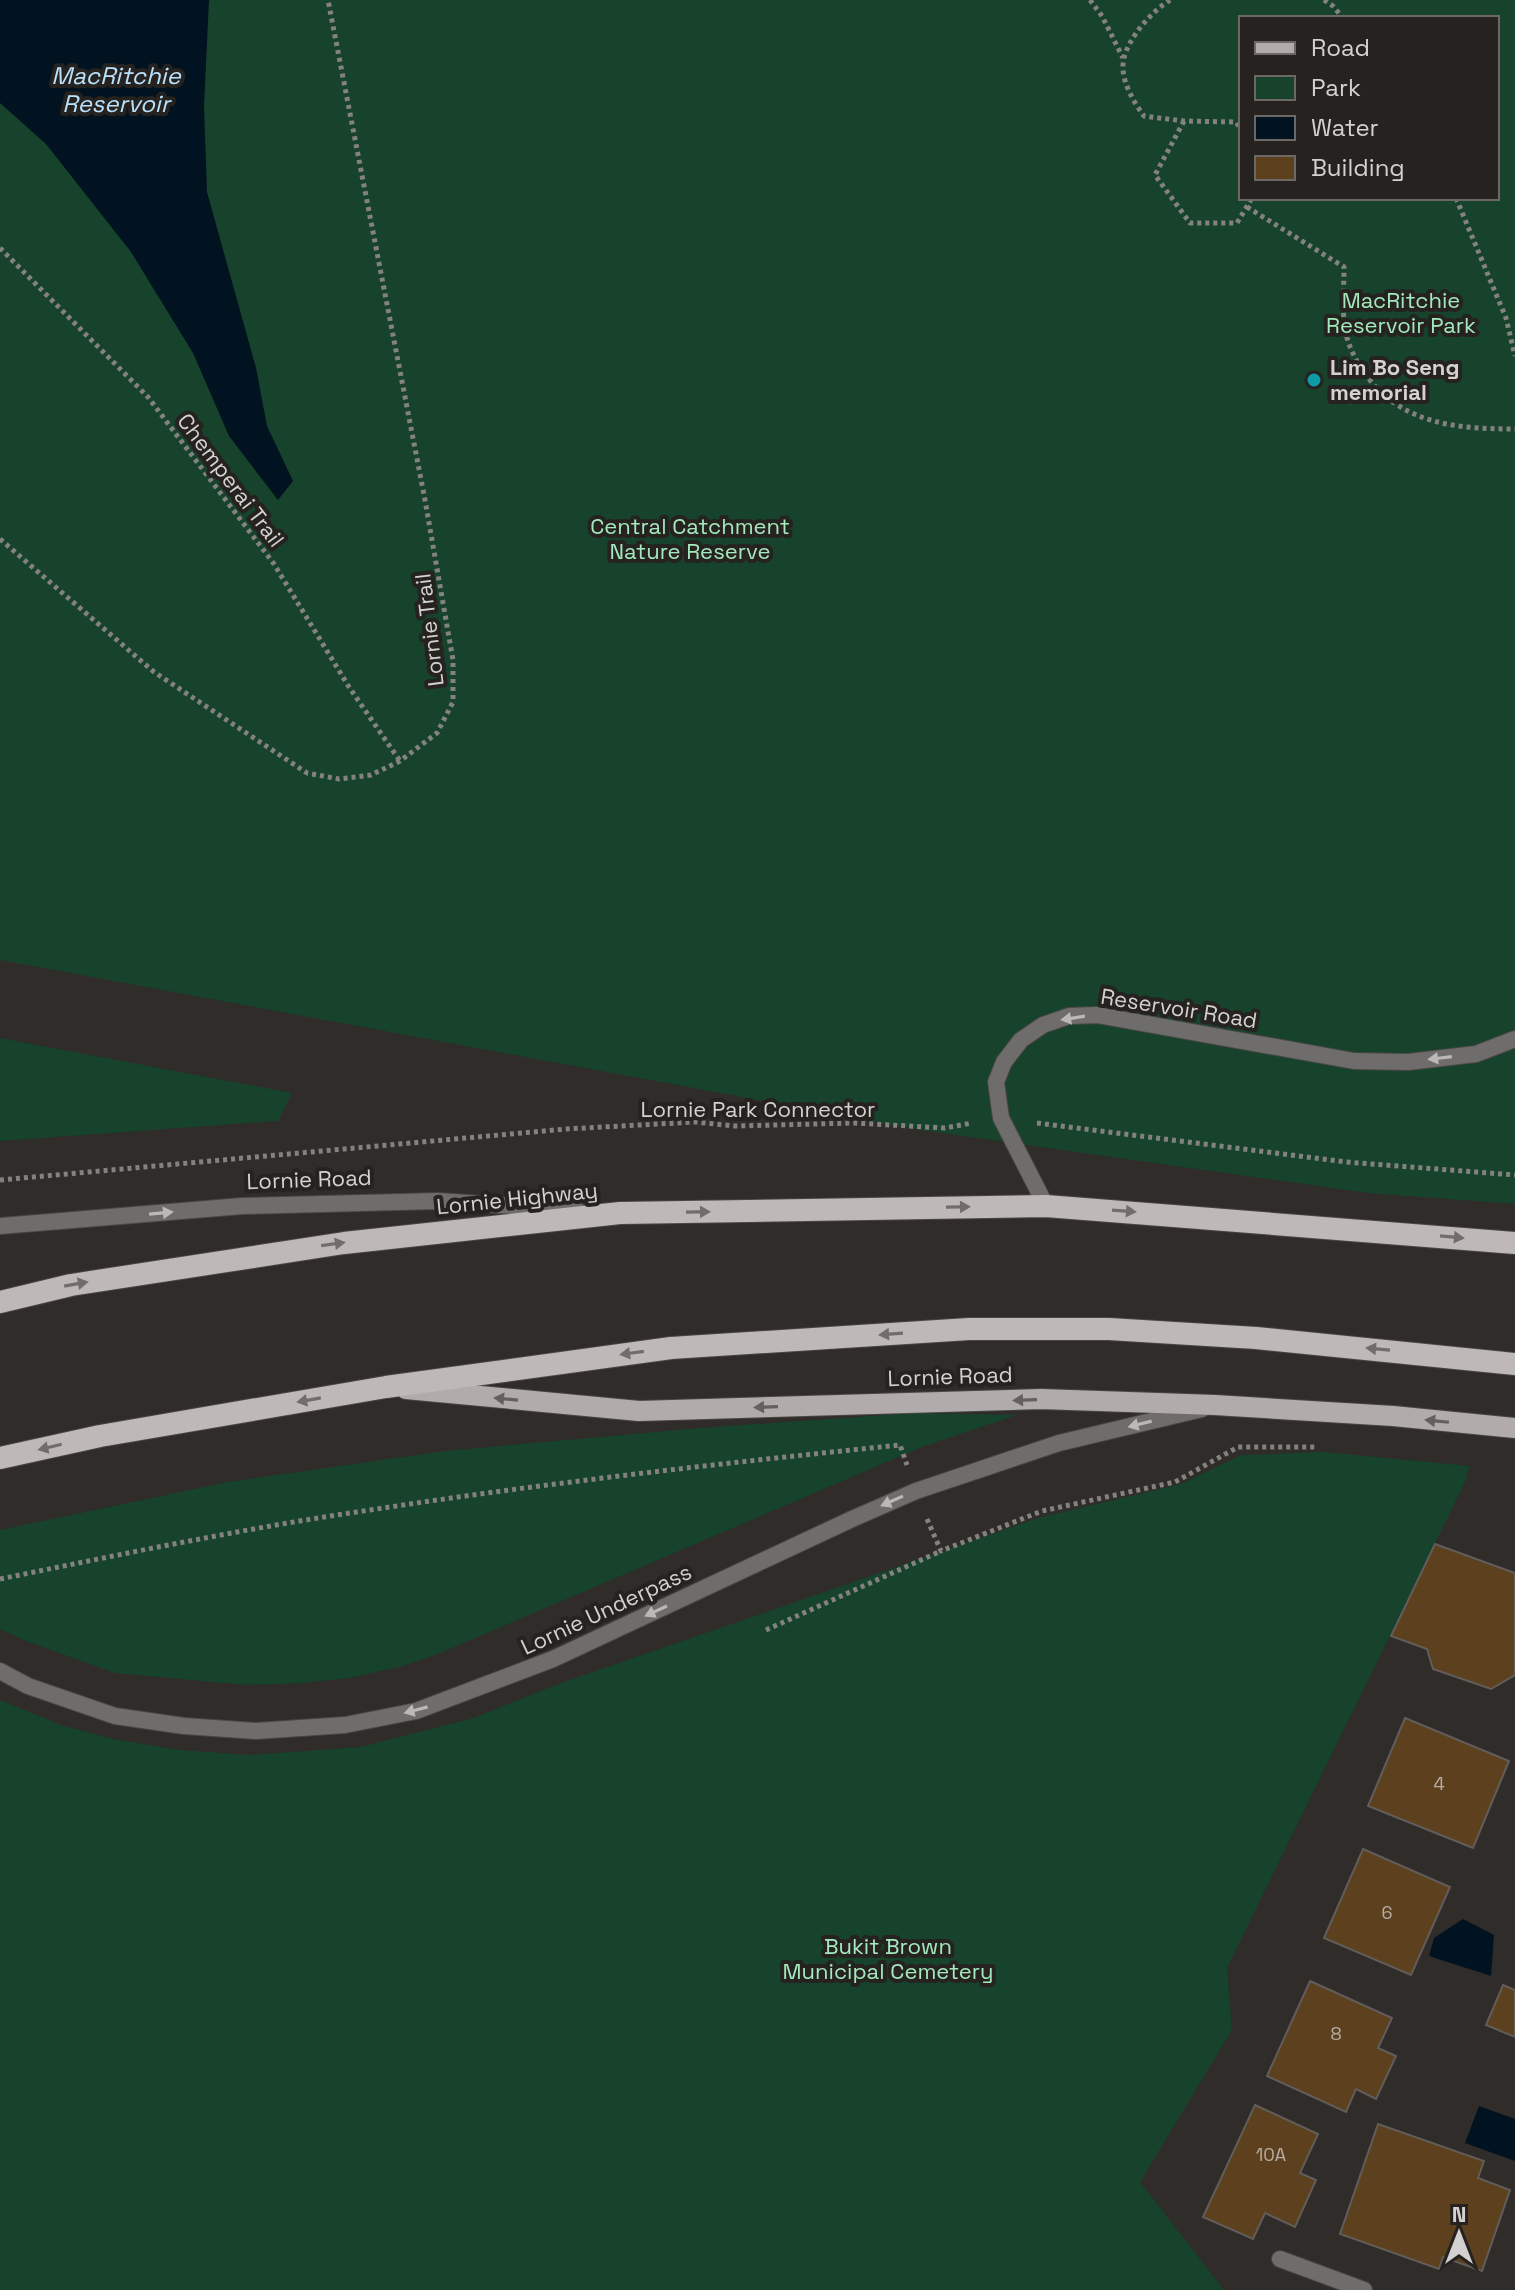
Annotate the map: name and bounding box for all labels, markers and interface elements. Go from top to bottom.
legend [1239,16,1499,200]
text: Road [1311,32,1370,63]
water label: MacRitchie Reservoir [51,60,181,119]
text: Park [1311,72,1361,103]
text: Water [1311,112,1379,143]
text: Building [1311,152,1405,183]
park label: MacRitchie Reservoir Park [1326,286,1476,339]
place label: Lim Bo Seng memorial [1330,353,1459,406]
marker: Lim Bo Seng memorial [1305,371,1323,389]
street label: Chemperai Trail [172,408,290,552]
park label: Central Catchment Nature Reserve [590,512,790,565]
street label: Lornie Trail [408,572,450,688]
street label: Reservoir Road [1099,982,1259,1034]
one-way arrow [1060,1012,1085,1024]
one-way arrow [1427,1052,1452,1065]
street label: Lornie Park Connector [641,1095,875,1123]
street label: Lornie Road [246,1163,372,1195]
street label: Lornie Highway [435,1176,599,1220]
one-way arrow [946,1201,971,1213]
one-way arrow [686,1205,711,1218]
one-way arrow [1112,1205,1137,1218]
one-way arrow [149,1206,174,1219]
one-way arrow [1440,1231,1465,1244]
one-way arrow [321,1238,346,1250]
one-way arrow [64,1278,89,1290]
one-way arrow [878,1328,903,1341]
one-way arrow [1365,1343,1390,1356]
one-way arrow [619,1347,644,1360]
street label: Lornie Road [887,1360,1013,1392]
one-way arrow [493,1392,518,1405]
one-way arrow [1012,1393,1037,1406]
one-way arrow [296,1395,321,1407]
one-way arrow [753,1401,778,1414]
one-way arrow [1424,1414,1449,1427]
one-way arrow [1127,1418,1152,1431]
one-way arrow [37,1441,62,1454]
one-way arrow [880,1495,903,1508]
street label: Lornie Underpass [516,1557,696,1661]
one-way arrow [644,1604,668,1618]
one-way arrow [404,1704,428,1717]
house number: 4 [1433,1772,1445,1795]
house number: 6 [1381,1901,1393,1924]
park label: Bukit Brown Municipal Cemetery [783,1932,993,1985]
house number: 8 [1330,2022,1342,2045]
house number: 10A [1256,2143,1286,2166]
north arrow [1419,2194,1499,2274]
text: N [1452,2200,1466,2228]

